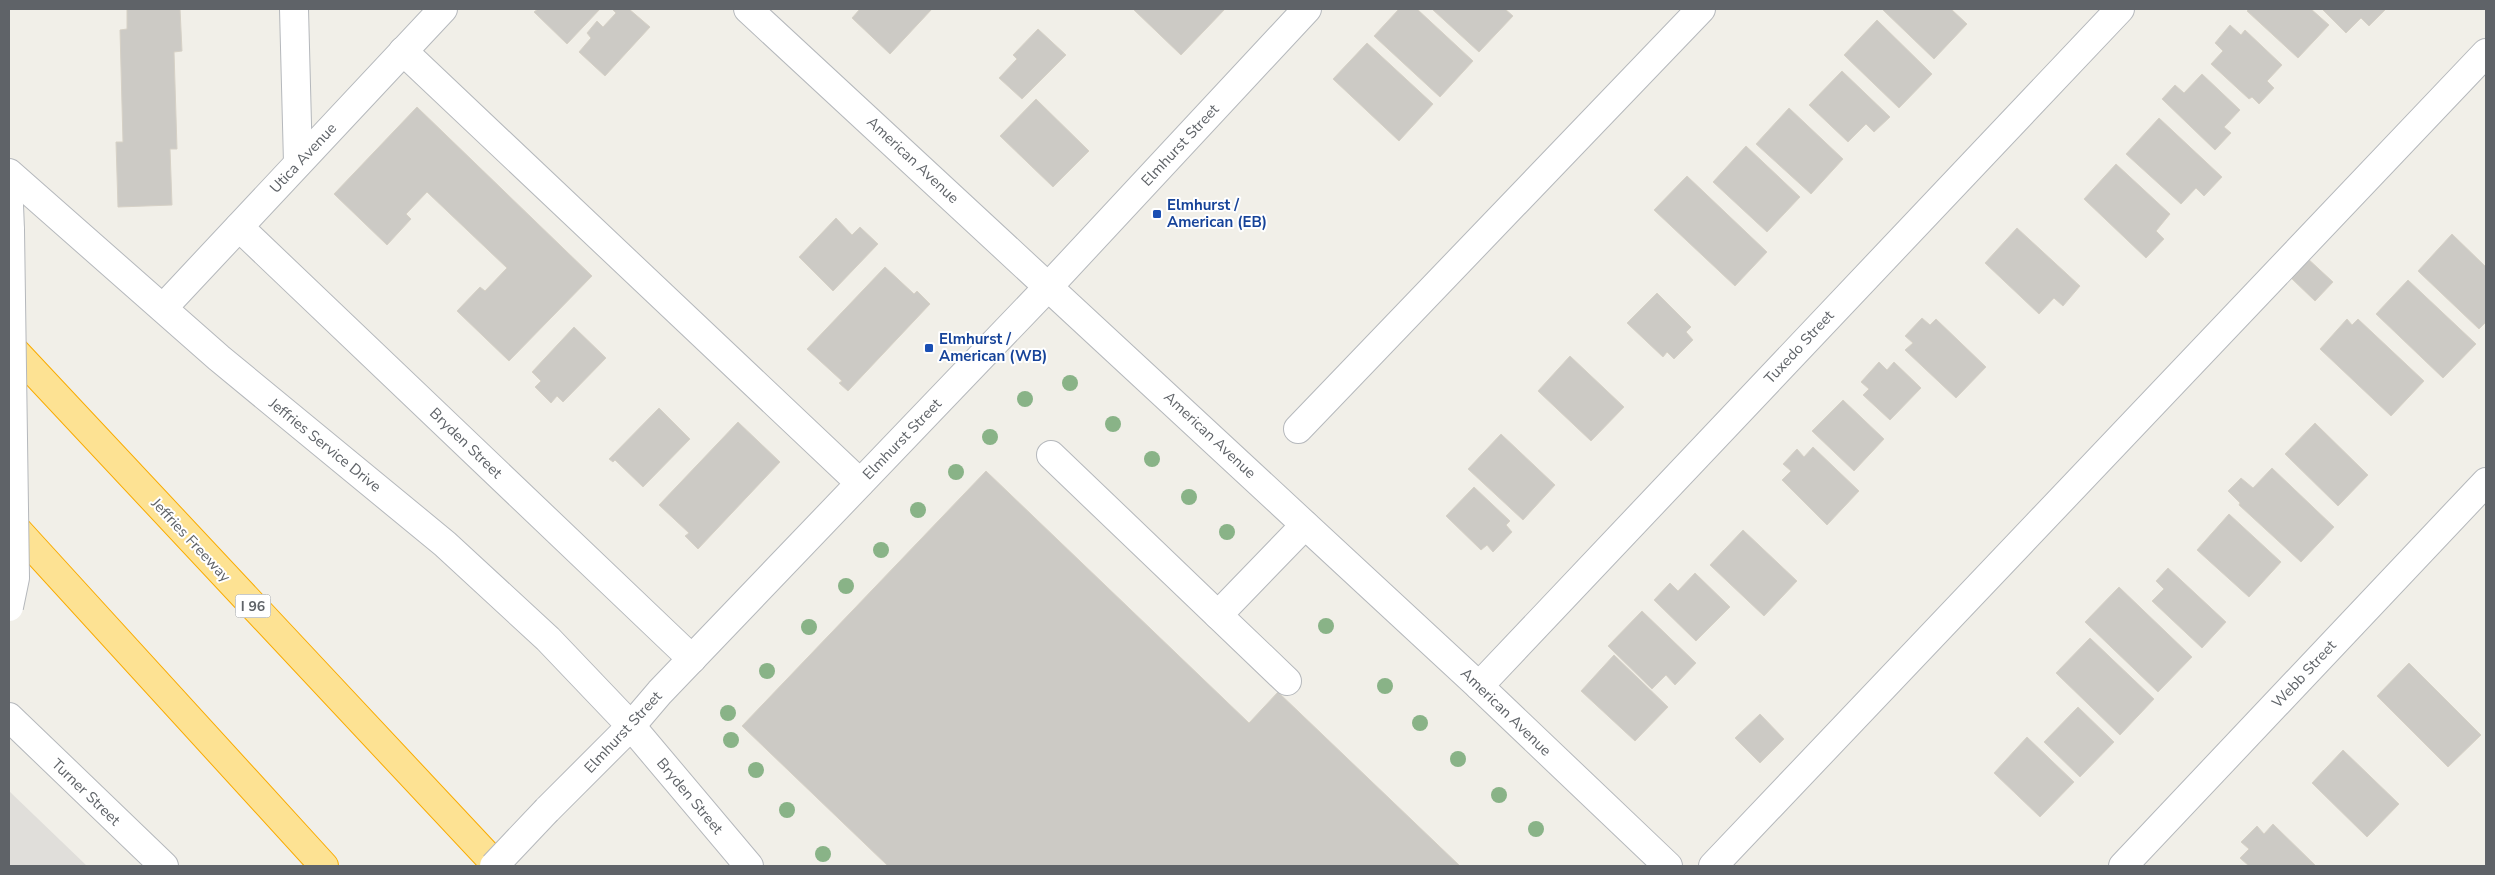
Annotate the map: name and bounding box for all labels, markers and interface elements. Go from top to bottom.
street label: Elmhurst Street [1137,99,1224,190]
street label: American Avenue [863,112,963,208]
street label: Utica Avenue [265,118,341,198]
place label: Elmhurst / American (EB) [1167,195,1267,232]
marker: Elmhurst / American (EB) [1151,208,1163,220]
street label: Tuxedo Street [1760,305,1839,388]
place label: Elmhurst / American (WB) [939,329,1047,366]
marker: Elmhurst / American (WB) [923,342,935,354]
street label: American Avenue [1160,387,1260,483]
street label: Jeffries Service Drive [264,393,385,496]
street label: Elmhurst Street [858,394,946,484]
street label: Bryden Street [425,403,507,483]
street label: Jeffries Freeway [146,493,235,586]
road number: I 96 [236,594,270,618]
street label: Webb Street [2267,635,2341,712]
street label: American Avenue [1456,664,1556,760]
street label: Elmhurst Street [580,686,667,777]
street label: Turner Street [47,754,125,830]
street label: Bryden Street [652,754,728,839]

